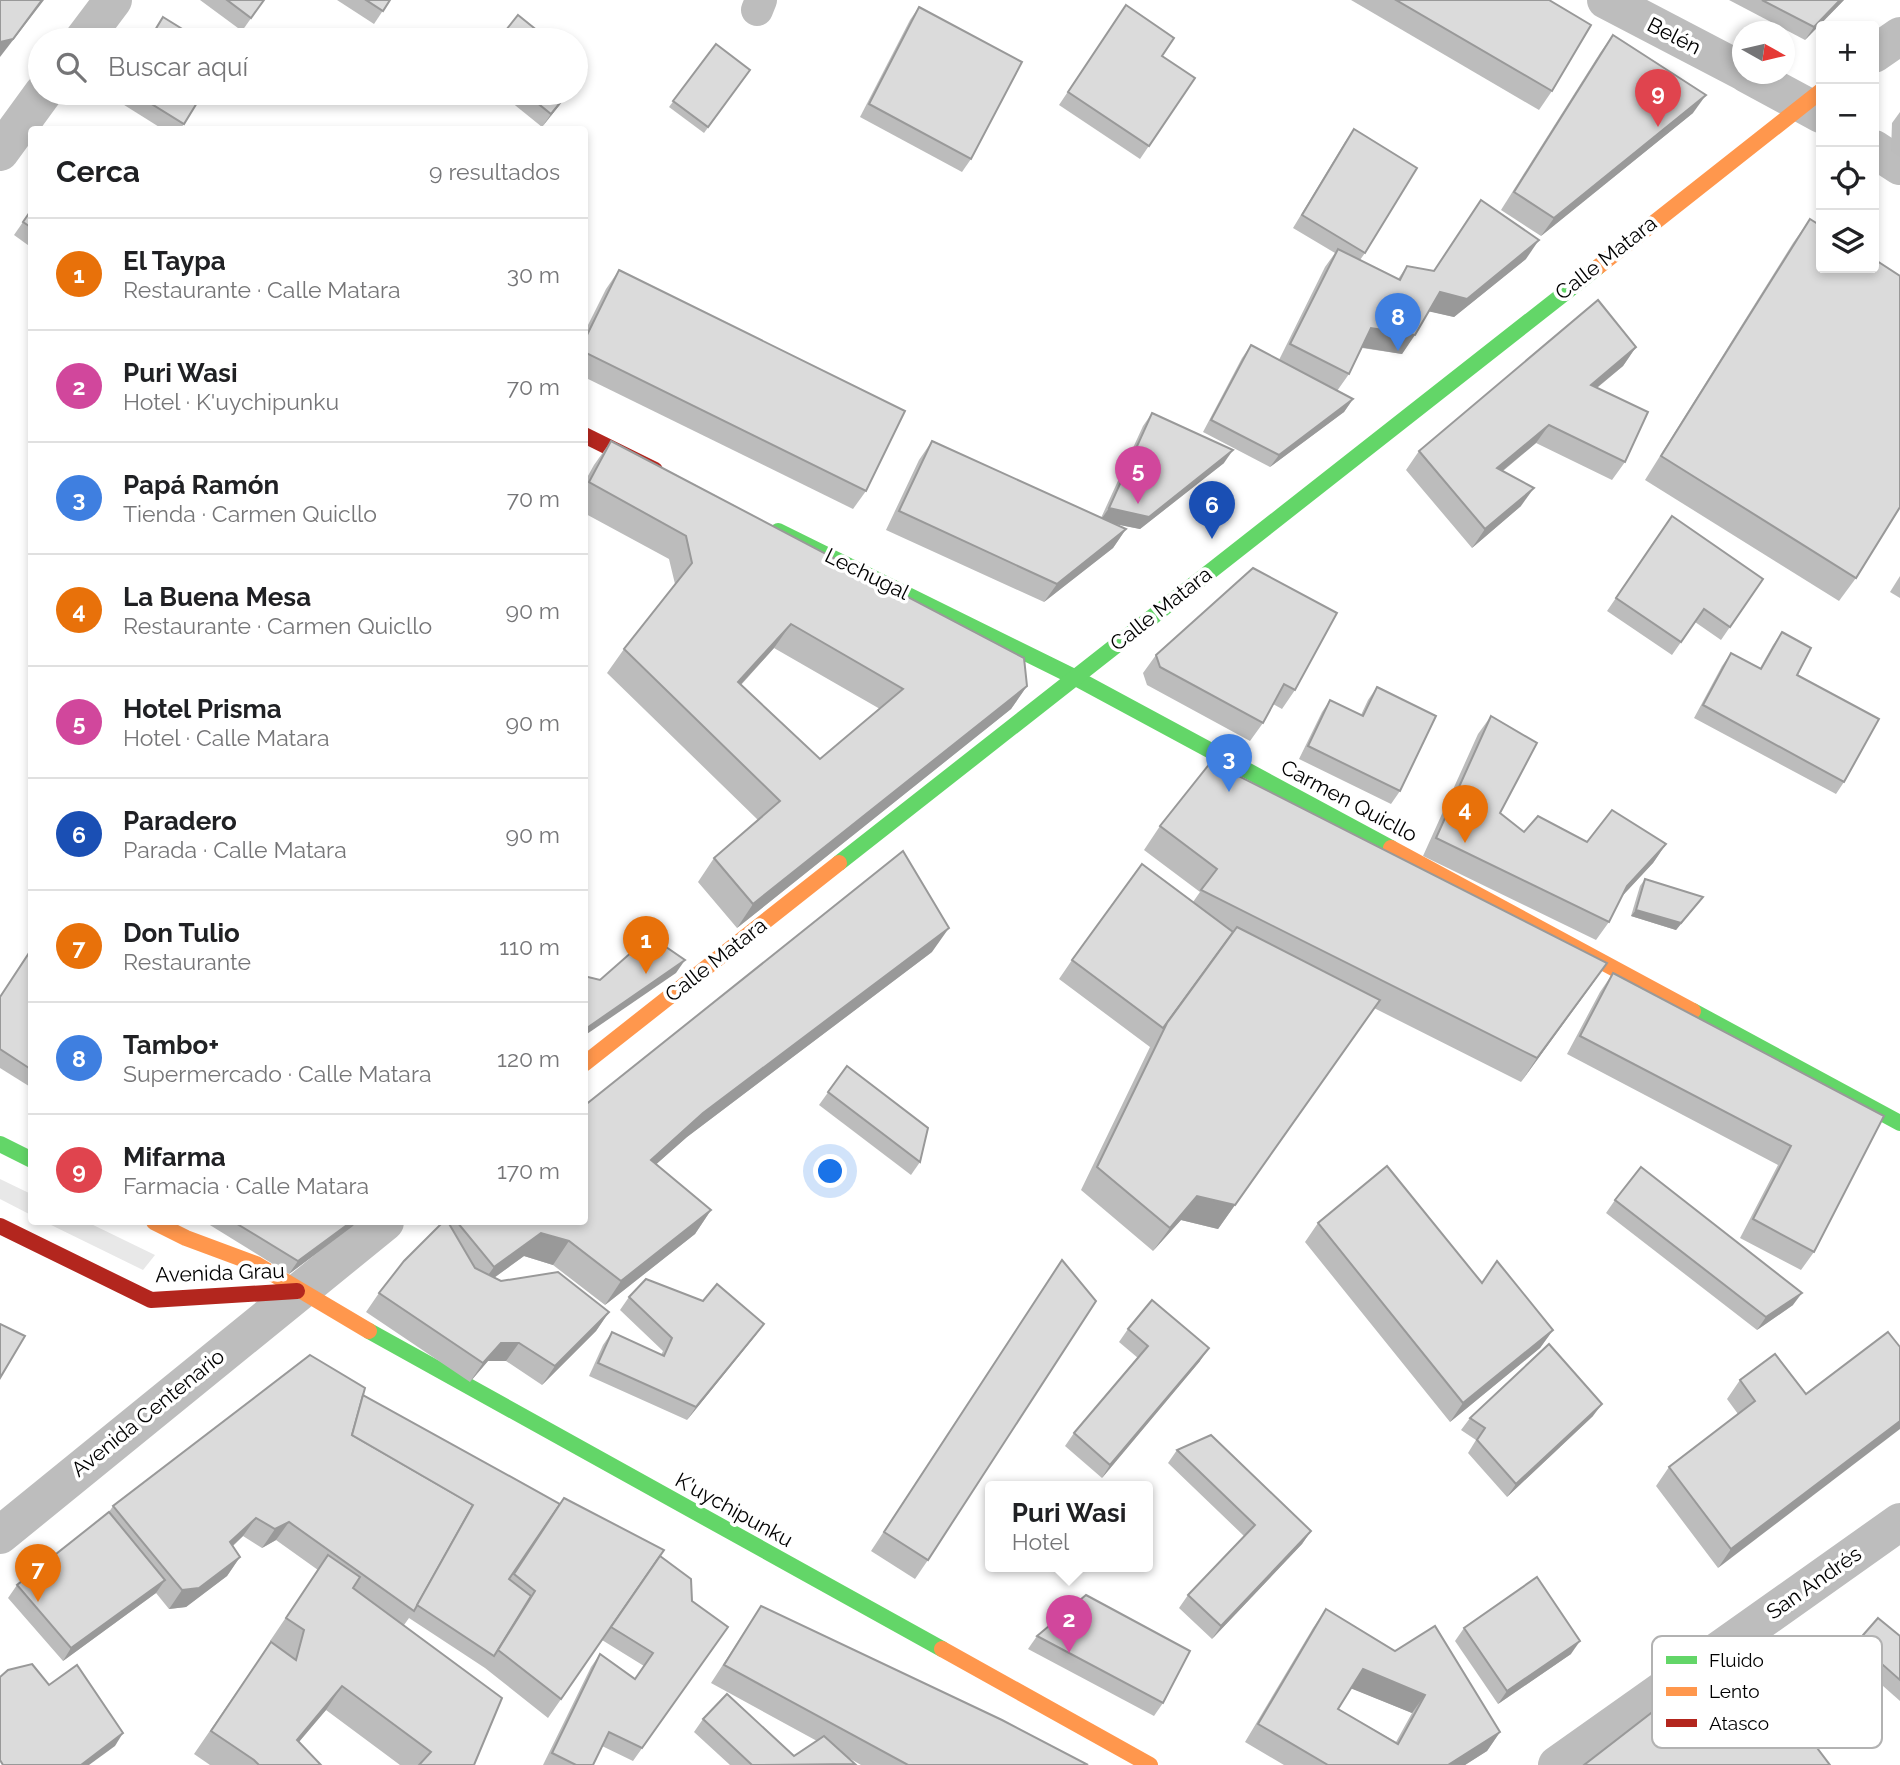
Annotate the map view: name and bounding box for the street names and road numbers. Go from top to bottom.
street label: Belén [1643,12,1705,60]
street label: Calle Matara [1550,210,1661,305]
street label: Lechugal [821,542,914,605]
street label: Calle Matara [1105,561,1216,656]
street label: Carmen Quicllo [1277,754,1422,847]
street label: Calle Matara [660,912,771,1007]
street label: Avenida Grau [155,1258,285,1287]
street label: Avenida Centenario [66,1343,229,1482]
street label: K'uychipunku [671,1467,797,1552]
street label: San Andrés [1761,1541,1866,1624]

